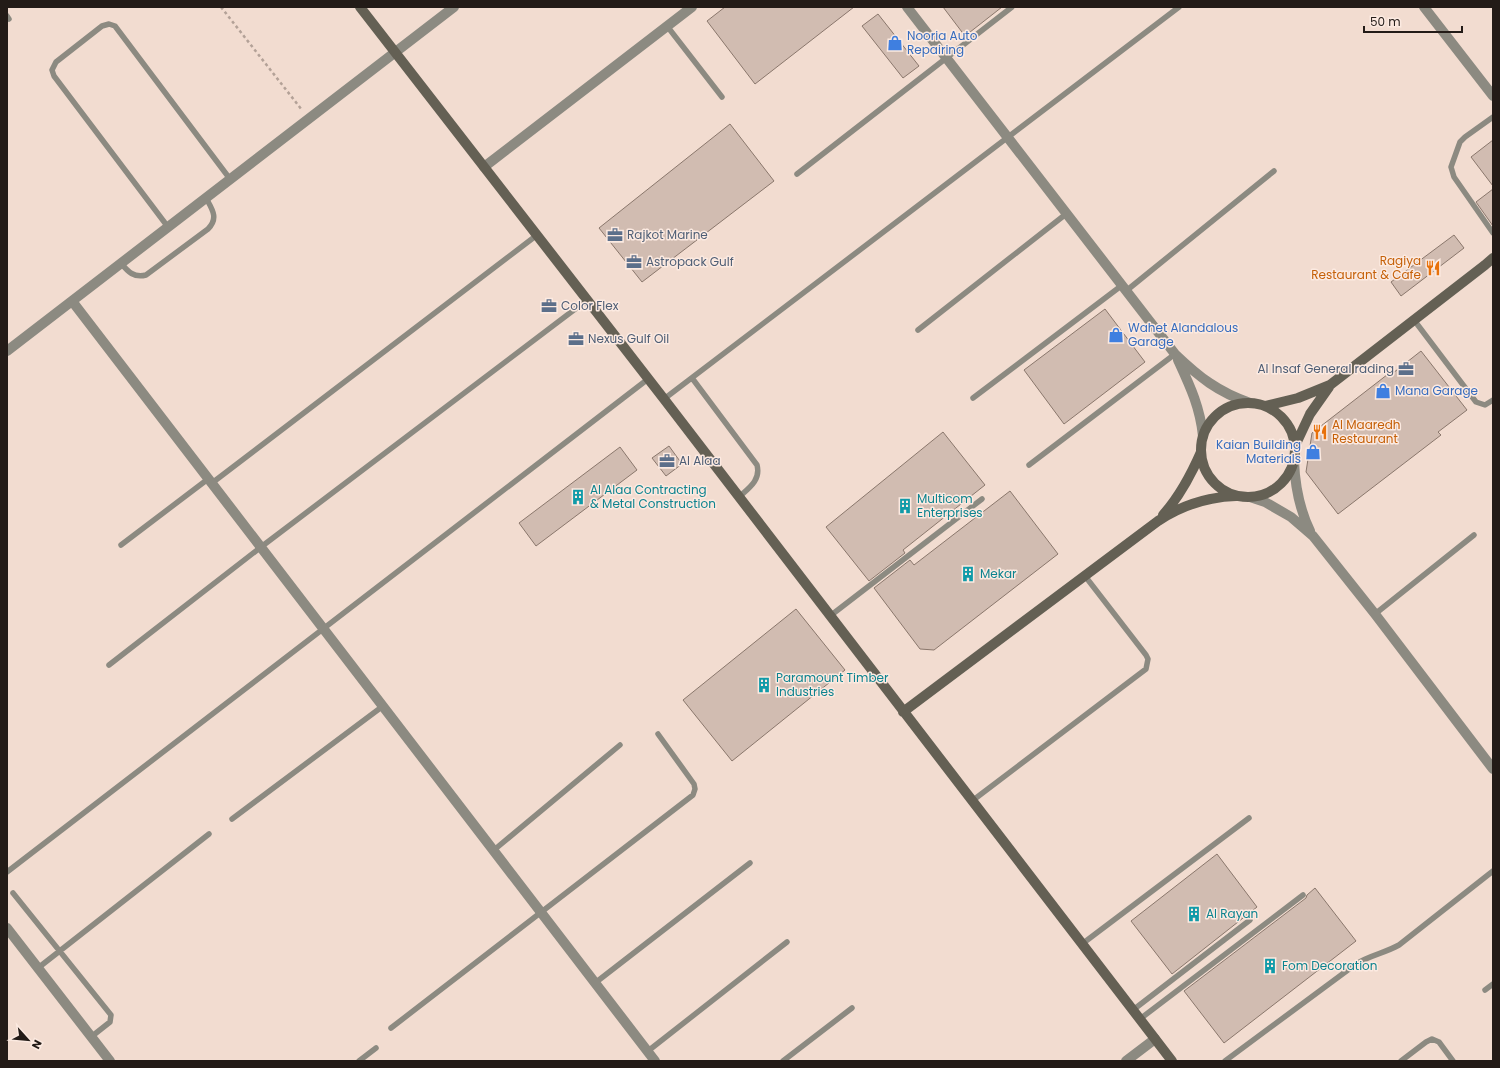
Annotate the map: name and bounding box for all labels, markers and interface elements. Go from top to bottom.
scale bar [1364,8,1462,34]
text: 50 m [1370,13,1401,30]
place label: Nooria Auto Repairing [907,27,978,58]
shop icon: Nooria Auto Repairing [886,34,904,52]
office icon: Rajkot Marine [606,226,624,244]
place label: Rajkot Marine [627,226,708,243]
place label: Ragiya Restaurant & Cafe [1311,252,1421,283]
office icon: Astropack Gulf [625,253,643,271]
place label: Astropack Gulf [646,253,734,270]
restaurant icon: Ragiya Restaurant & Cafe [1424,259,1442,277]
office icon: Color Flex [540,297,558,315]
place label: Color Flex [561,297,619,314]
place label: Wahet Alandalous Garage [1128,319,1238,350]
shop icon: Wahet Alandalous Garage [1107,326,1125,344]
office icon: Nexus Gulf Oil [567,330,585,348]
place label: Nexus Gulf Oil [588,330,669,347]
place label: Al Insaf General rading [1258,360,1394,377]
office icon: Al Insaf General rading [1397,360,1415,378]
shop icon: Mana Garage [1374,382,1392,400]
place label: Mana Garage [1395,382,1478,399]
place label: Al Maaredh Restaurant [1332,416,1401,447]
restaurant icon: Al Maaredh Restaurant [1311,423,1329,441]
place label: Kaian Building Materials [1216,436,1301,467]
shop icon: Kaian Building Materials [1304,443,1322,461]
office icon: Al Alaa [658,452,676,470]
place label: Al Alaa [679,452,721,469]
place label: Al Alaa Contracting & Metal Construction [590,481,716,512]
building icon: Al Alaa Contracting & Metal Construction [569,488,587,506]
place label: Multicom Enterprises [917,490,983,521]
building icon: Multicom Enterprises [896,497,914,515]
building icon: Mekar [959,565,977,583]
place label: Mekar [980,565,1017,582]
place label: Paramount Timber Industries [776,669,889,700]
building icon: Paramount Timber Industries [755,676,773,694]
building icon: Al Rayan [1185,905,1203,923]
place label: Al Rayan [1206,905,1258,922]
building icon: Fom Decoration [1261,957,1279,975]
place label: Fom Decoration [1282,957,1377,974]
north arrow [8,1020,48,1060]
text: N [28,1037,46,1052]

